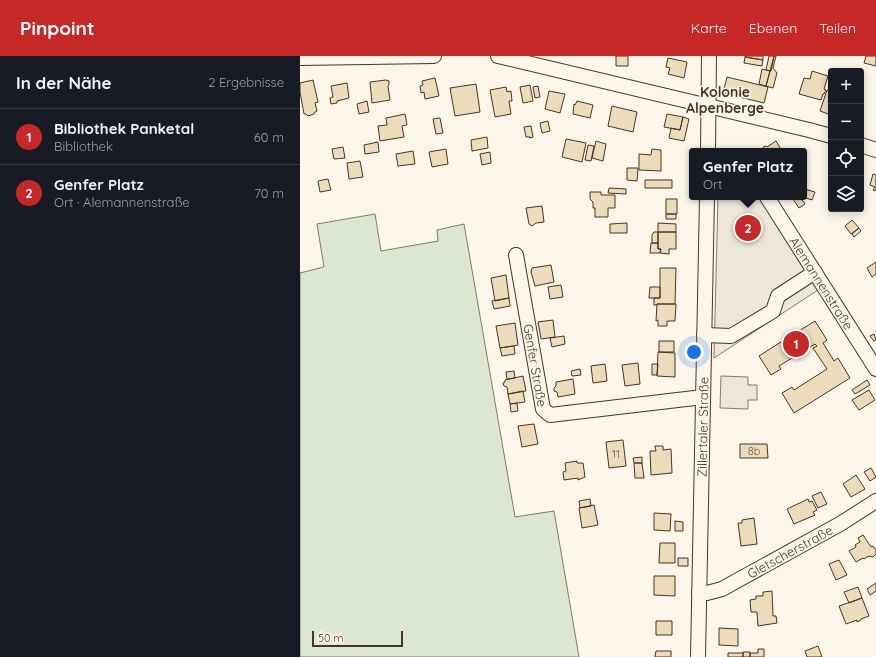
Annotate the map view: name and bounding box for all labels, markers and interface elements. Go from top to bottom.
text: Pinpoint [20,16,95,40]
text: Karte [691,19,727,37]
text: Ebenen [749,19,797,37]
text: Teilen [819,19,856,37]
map controls [828,68,864,212]
button: + [828,68,864,104]
text: In der Nähe [16,72,112,93]
text: 2 Ergebnisse [208,74,284,90]
district label: Kolonie Alpenberge [686,83,764,117]
button: − [828,104,864,140]
text: Bibliothek Panketal [54,119,194,138]
text: 1 [26,129,32,145]
text: 60 m [254,129,284,145]
text: Bibliothek [54,138,113,154]
button: locate [828,140,864,176]
popup [689,148,807,200]
text: Genfer Platz [703,157,793,176]
text: Genfer Platz [54,175,144,194]
text: Ort [703,176,722,192]
button: layers [828,176,864,212]
text: 2 [25,185,33,201]
text: 70 m [254,185,284,201]
text: Ort · Alemannenstraße [54,194,190,210]
pin: 2 [735,213,761,243]
street label: Alemannenstraße [786,234,857,333]
street label: Genfer Straße [520,323,550,408]
pin: 1 [783,329,809,359]
your location [684,342,704,362]
street label: Zillertaler Straße [694,377,711,477]
house number: 8b [748,444,761,458]
house number: 11 [612,447,620,461]
street label: Gletscherstraße [744,522,835,582]
scale bar [312,629,403,648]
text: 50 m [318,631,344,645]

